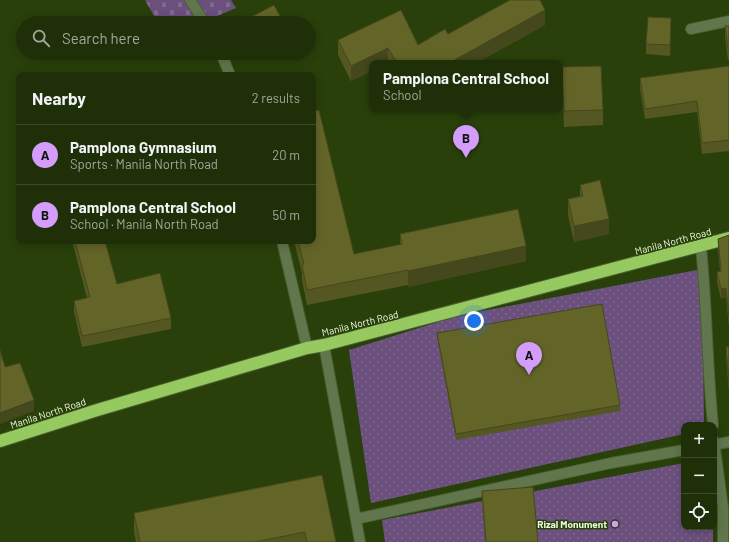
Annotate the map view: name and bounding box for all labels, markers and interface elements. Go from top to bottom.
search box [16,16,316,60]
icon: search [30,27,52,49]
text: Search here [62,29,140,47]
popup [369,60,563,112]
text: Pamplona Central School [383,69,549,87]
text: School [383,87,421,103]
text: Nearby [32,88,86,108]
text: 2 results [252,90,300,106]
pin: B [453,125,479,158]
text: Pamplona Gymnasium [70,138,216,156]
text: A [41,147,49,163]
text: 20 m [272,147,300,163]
text: Sports · Manila North Road [70,156,218,172]
text: Pamplona Central School [70,198,236,216]
text: B [41,207,49,223]
text: 50 m [273,207,300,223]
text: School · Manila North Road [70,216,219,232]
street label: Manila North Road [633,225,713,257]
street label: Manila North Road [320,308,400,338]
your location [464,311,484,331]
pin: A [516,342,542,375]
street label: Manila North Road [9,395,87,431]
map controls [681,422,717,530]
button: + [681,422,717,458]
button: − [681,458,717,494]
button: locate [681,494,717,530]
place label: Rizal Monument [537,518,607,530]
marker: Rizal Monument [610,519,620,529]

